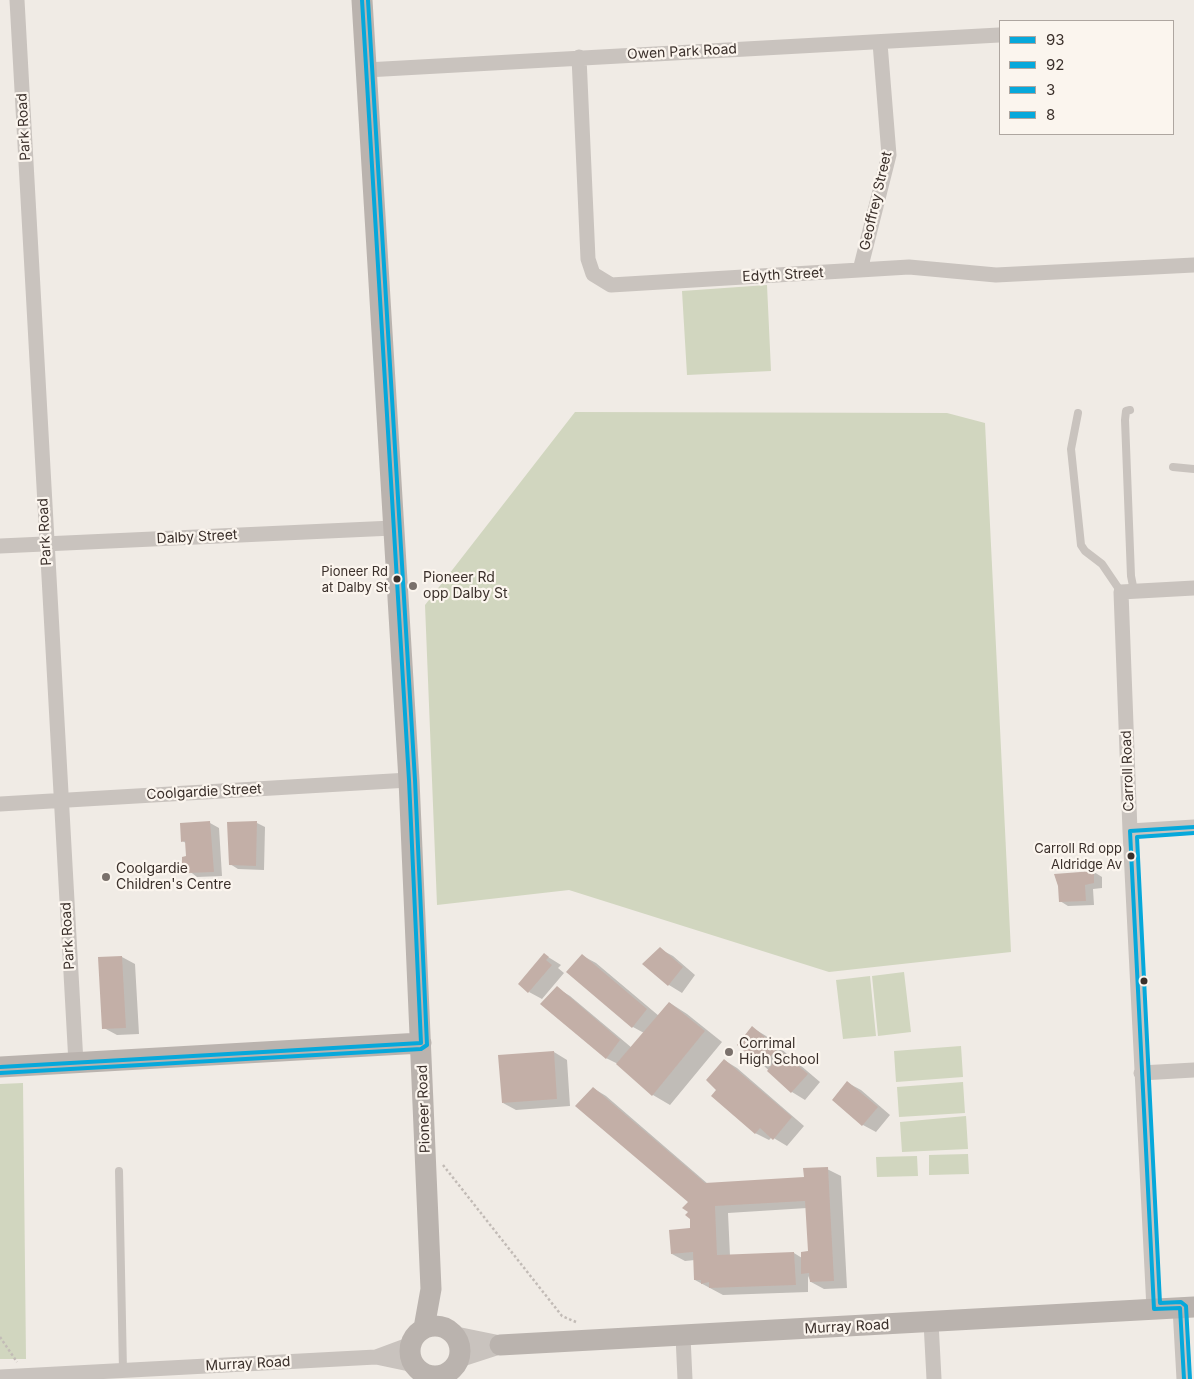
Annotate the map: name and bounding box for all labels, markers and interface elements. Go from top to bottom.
legend [999,20,1174,135]
text: 93 [1046,30,1065,49]
street label: Owen Park Road [627,41,737,63]
text: 92 [1046,55,1064,74]
text: 3 [1046,80,1055,99]
street label: Park Road [14,93,34,161]
text: 8 [1046,105,1055,124]
street label: Geoffrey Street [856,150,896,252]
street label: Edyth Street [742,264,824,286]
street label: Park Road [35,498,55,566]
street label: Dalby Street [156,526,238,548]
place label: Pioneer Rd at Dalby St [321,564,388,595]
place label: Pioneer Rd opp Dalby St [423,570,507,602]
marker: Pioneer Rd at Dalby St [392,574,402,584]
marker: Pioneer Rd opp Dalby St [407,580,419,592]
street label: Carroll Road [1118,730,1138,812]
street label: Coolgardie Street [146,781,262,803]
place label: Carroll Rd opp Aldridge Av [1034,841,1122,872]
marker: Carroll Rd opp Aldridge Av [1126,851,1136,861]
place label: Coolgardie Children's Centre [116,861,231,894]
marker: Coolgardie Children's Centre [100,871,112,883]
street label: Park Road [58,902,78,970]
unlabelled marker [1139,976,1149,986]
place label: Corrimal High School [739,1036,819,1068]
marker: Corrimal High School [723,1046,735,1058]
street label: Pioneer Road [414,1065,434,1153]
street label: Murray Road [804,1316,890,1338]
street label: Murray Road [205,1353,291,1375]

